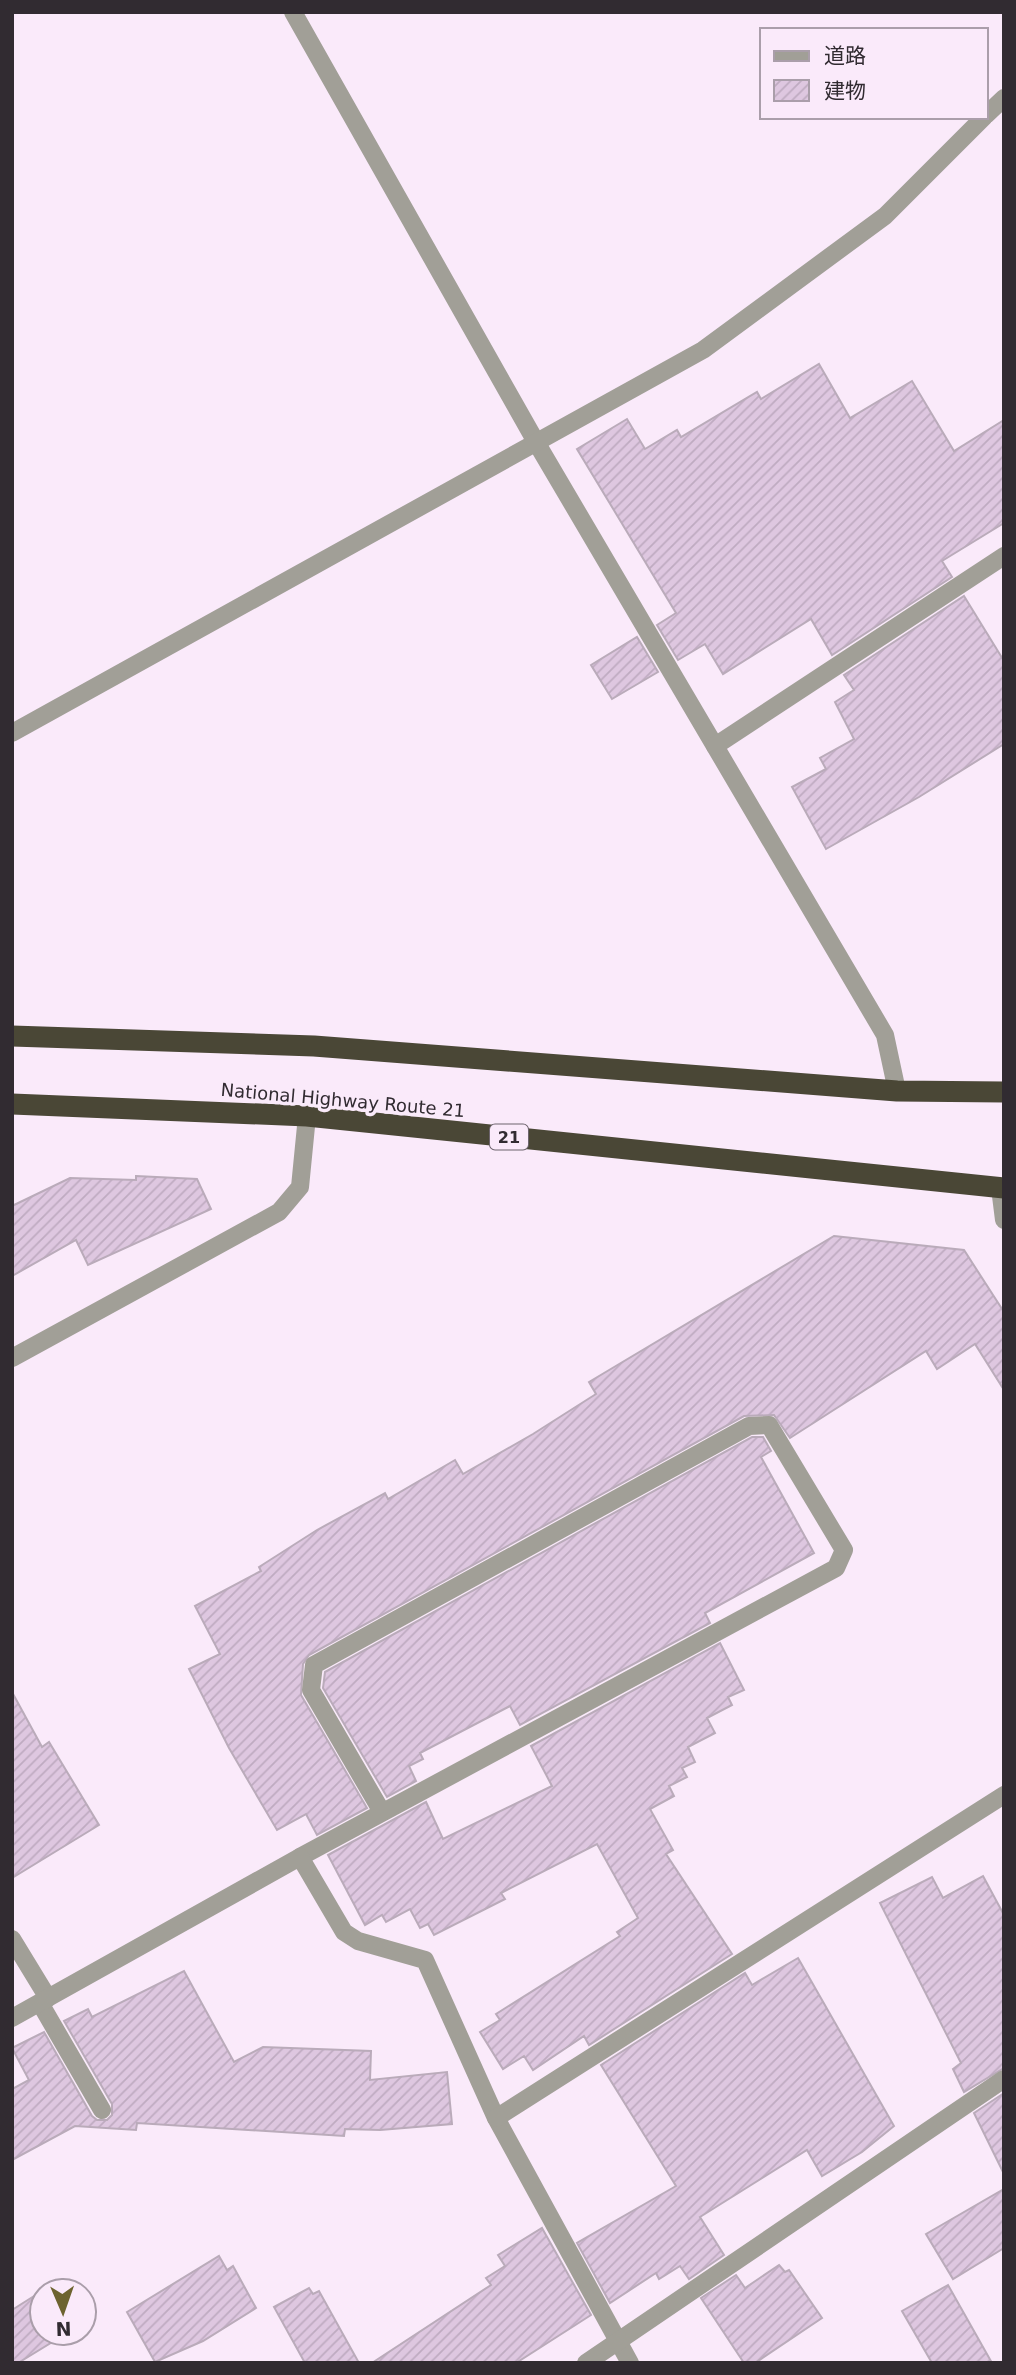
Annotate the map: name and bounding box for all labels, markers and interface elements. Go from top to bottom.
legend [760,28,988,119]
text: 道路 [824,44,866,68]
text: 建物 [824,79,866,103]
street label: National Highway Route 21 [220,1079,466,1121]
road number: 21 [490,1124,528,1149]
north arrow [28,2277,98,2347]
text: N [55,2318,72,2340]

